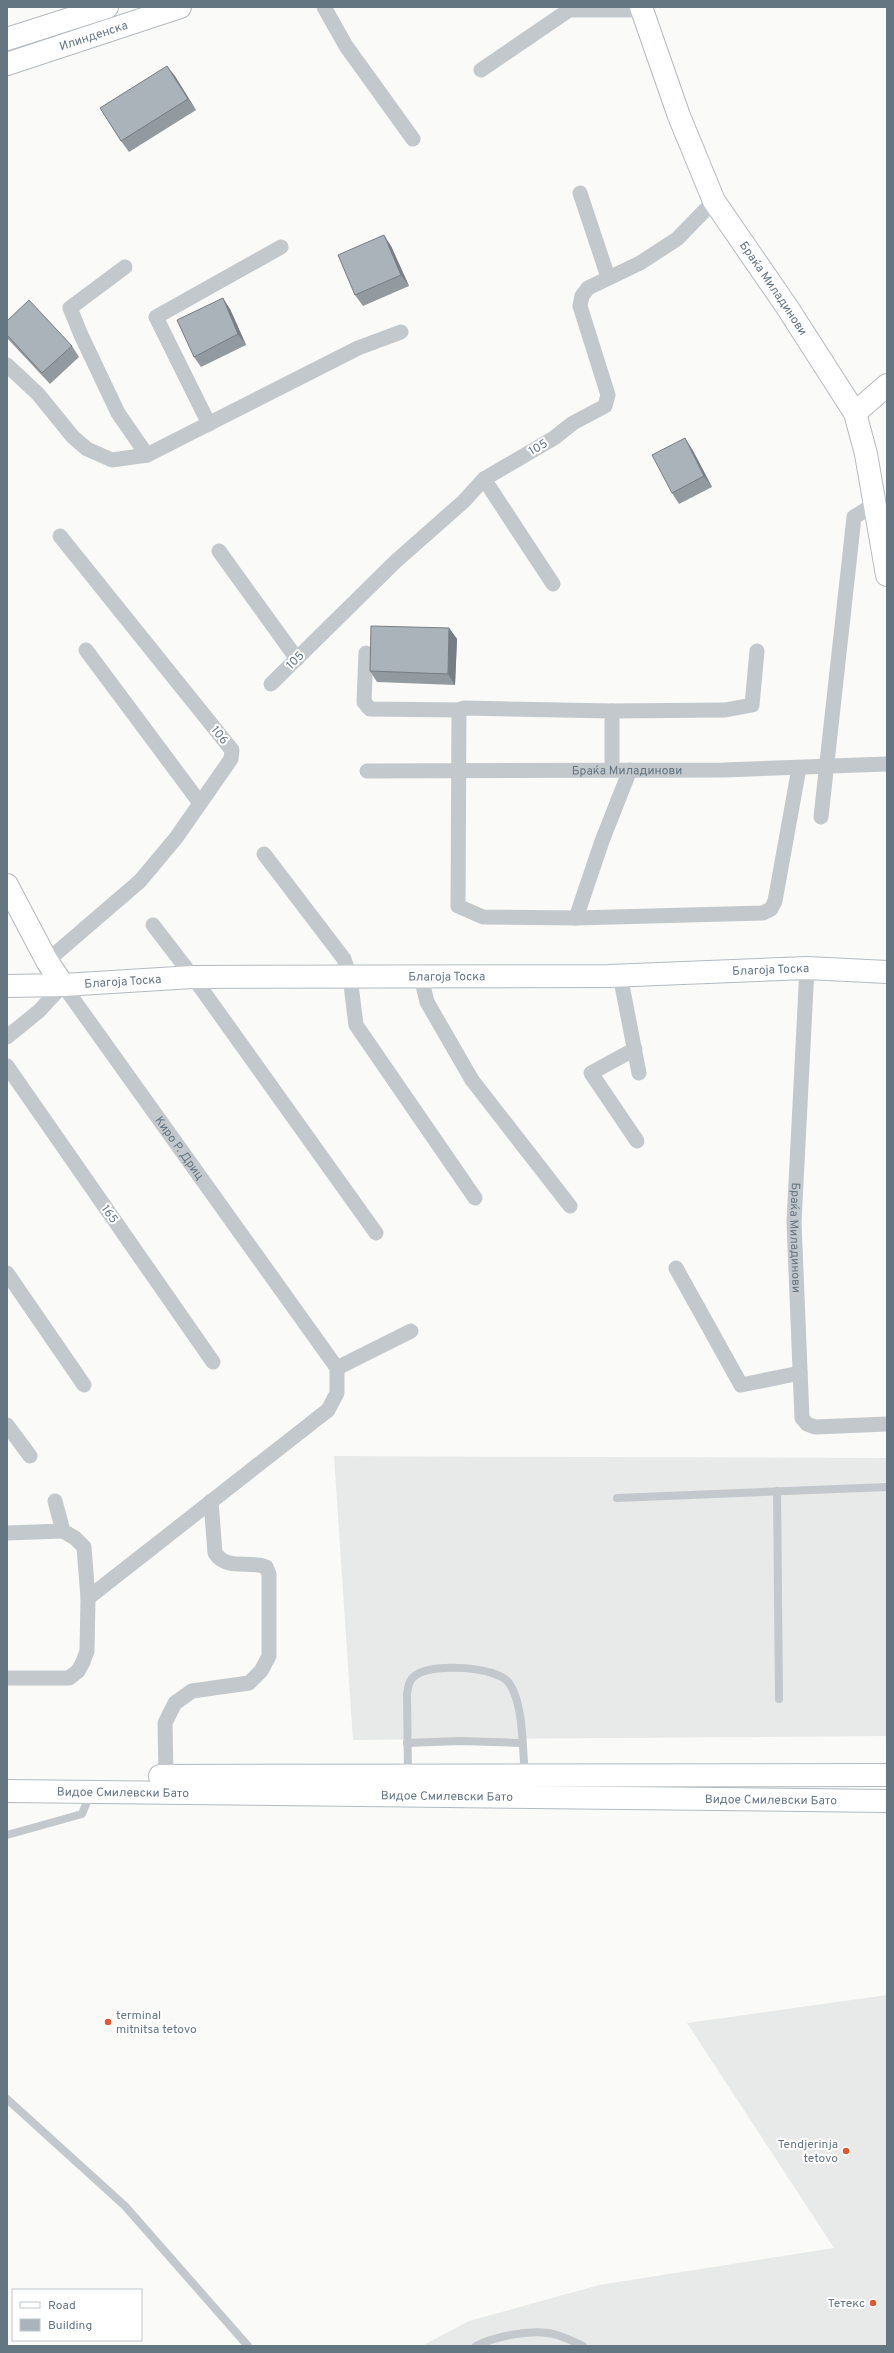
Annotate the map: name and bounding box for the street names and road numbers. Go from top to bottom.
street label: Илинденска [57,18,130,55]
street label: Браќа Миладинови [735,238,810,339]
street label: 105 [526,436,551,460]
street label: 105 [283,648,308,673]
street label: 106 [207,723,232,748]
street label: Браќа Миладинови [572,763,682,779]
street label: Благоја Тоска [732,961,810,980]
street label: Благоја Тоска [408,969,485,985]
street label: Благоја Тоска [84,972,162,993]
street label: Киро Р. Дриц [151,1113,207,1184]
street label: Браќа Миладинови [785,1182,804,1293]
street label: 165 [97,1202,121,1227]
street label: Видое Смилевски Бато [57,1785,189,1802]
street label: Видое Смилевски Бато [381,1788,513,1806]
street label: Видое Смилевски Бато [705,1792,837,1809]

